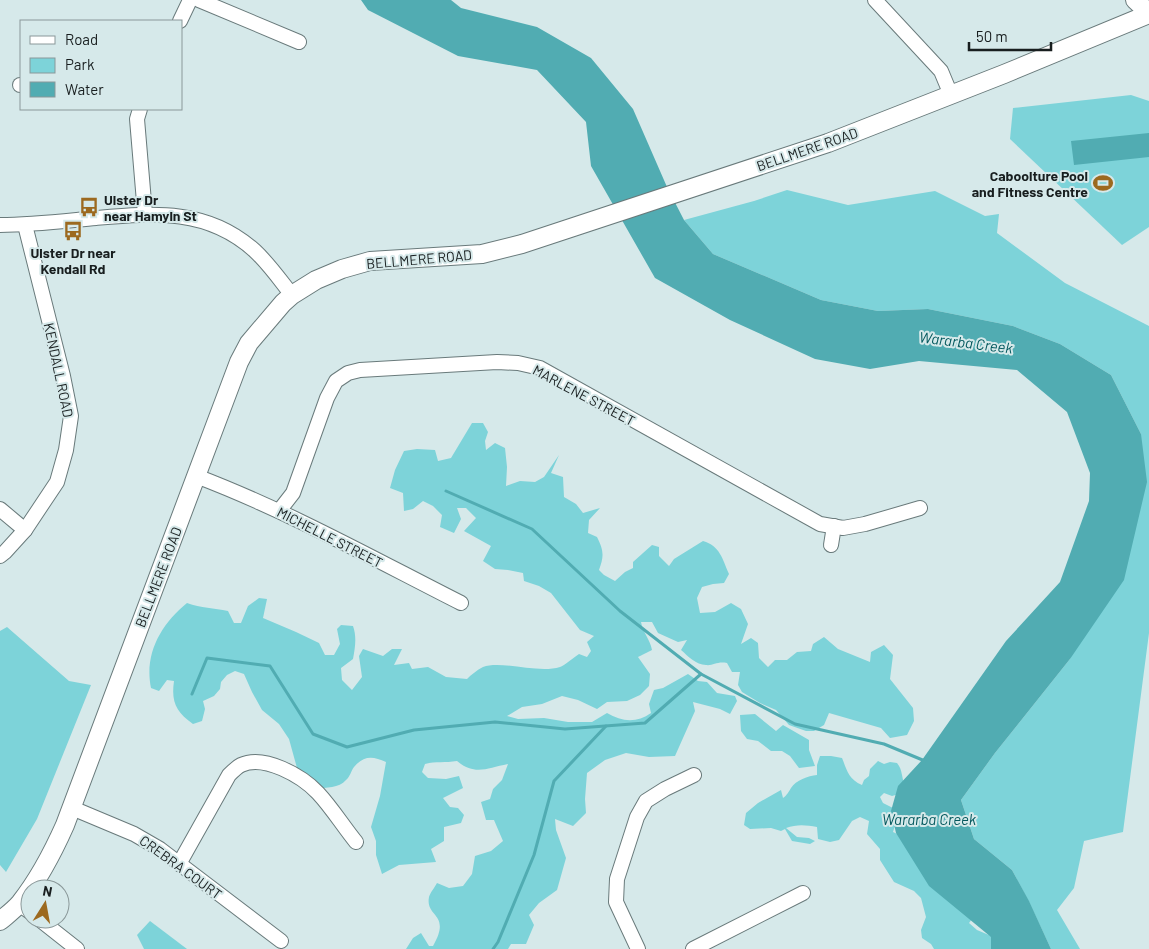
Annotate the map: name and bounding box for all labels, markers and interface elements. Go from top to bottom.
legend [20,20,182,110]
scale bar [969,20,1052,52]
text: 50 m [976,27,1008,45]
text: Road [65,30,98,48]
text: Park [65,55,95,73]
text: Water [65,80,104,98]
street label: BELLMERE ROAD [754,124,860,174]
place label: Caboolture Pool and Fitness Centre [972,167,1088,200]
sports icon: Caboolture Pool and Fitness Centre [1092,172,1114,194]
place label: Ulster Dr near Hamyln St [104,191,197,224]
bus stop icon: Ulster Dr near Hamyln St [78,196,100,218]
bus stop icon: Ulster Dr near Kendall Rd [62,220,84,242]
place label: Ulster Dr near Kendall Rd [30,244,116,277]
street label: BELLMERE ROAD [366,246,472,272]
street label: KENDALL ROAD [41,321,77,419]
water label: Wararba Creek [918,327,1014,357]
street label: MARLENE STREET [530,361,638,429]
street label: MICHELLE STREET [274,503,386,571]
street label: BELLMERE ROAD [131,525,185,629]
water label: Wararba Creek [882,810,977,828]
street label: CREBRA COURT [137,831,225,903]
north arrow [20,879,70,929]
text: N [41,882,54,900]

